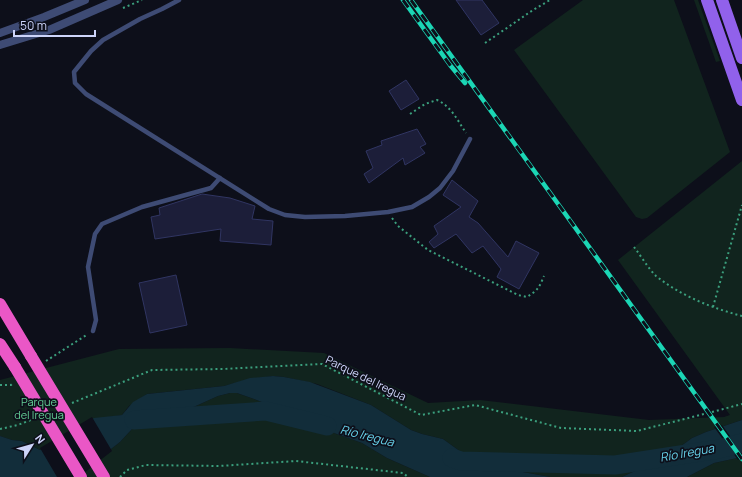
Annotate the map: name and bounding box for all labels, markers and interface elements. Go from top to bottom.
scale bar [14,12,95,38]
text: 50 m [20,17,47,34]
street label: Parque del Iregua [323,352,409,404]
park label: Parque del Iregua [14,394,64,422]
water label: Río Iregua [338,421,397,451]
north arrow [12,425,52,465]
text: N [32,431,49,446]
water label: Río Iregua [658,439,717,466]

